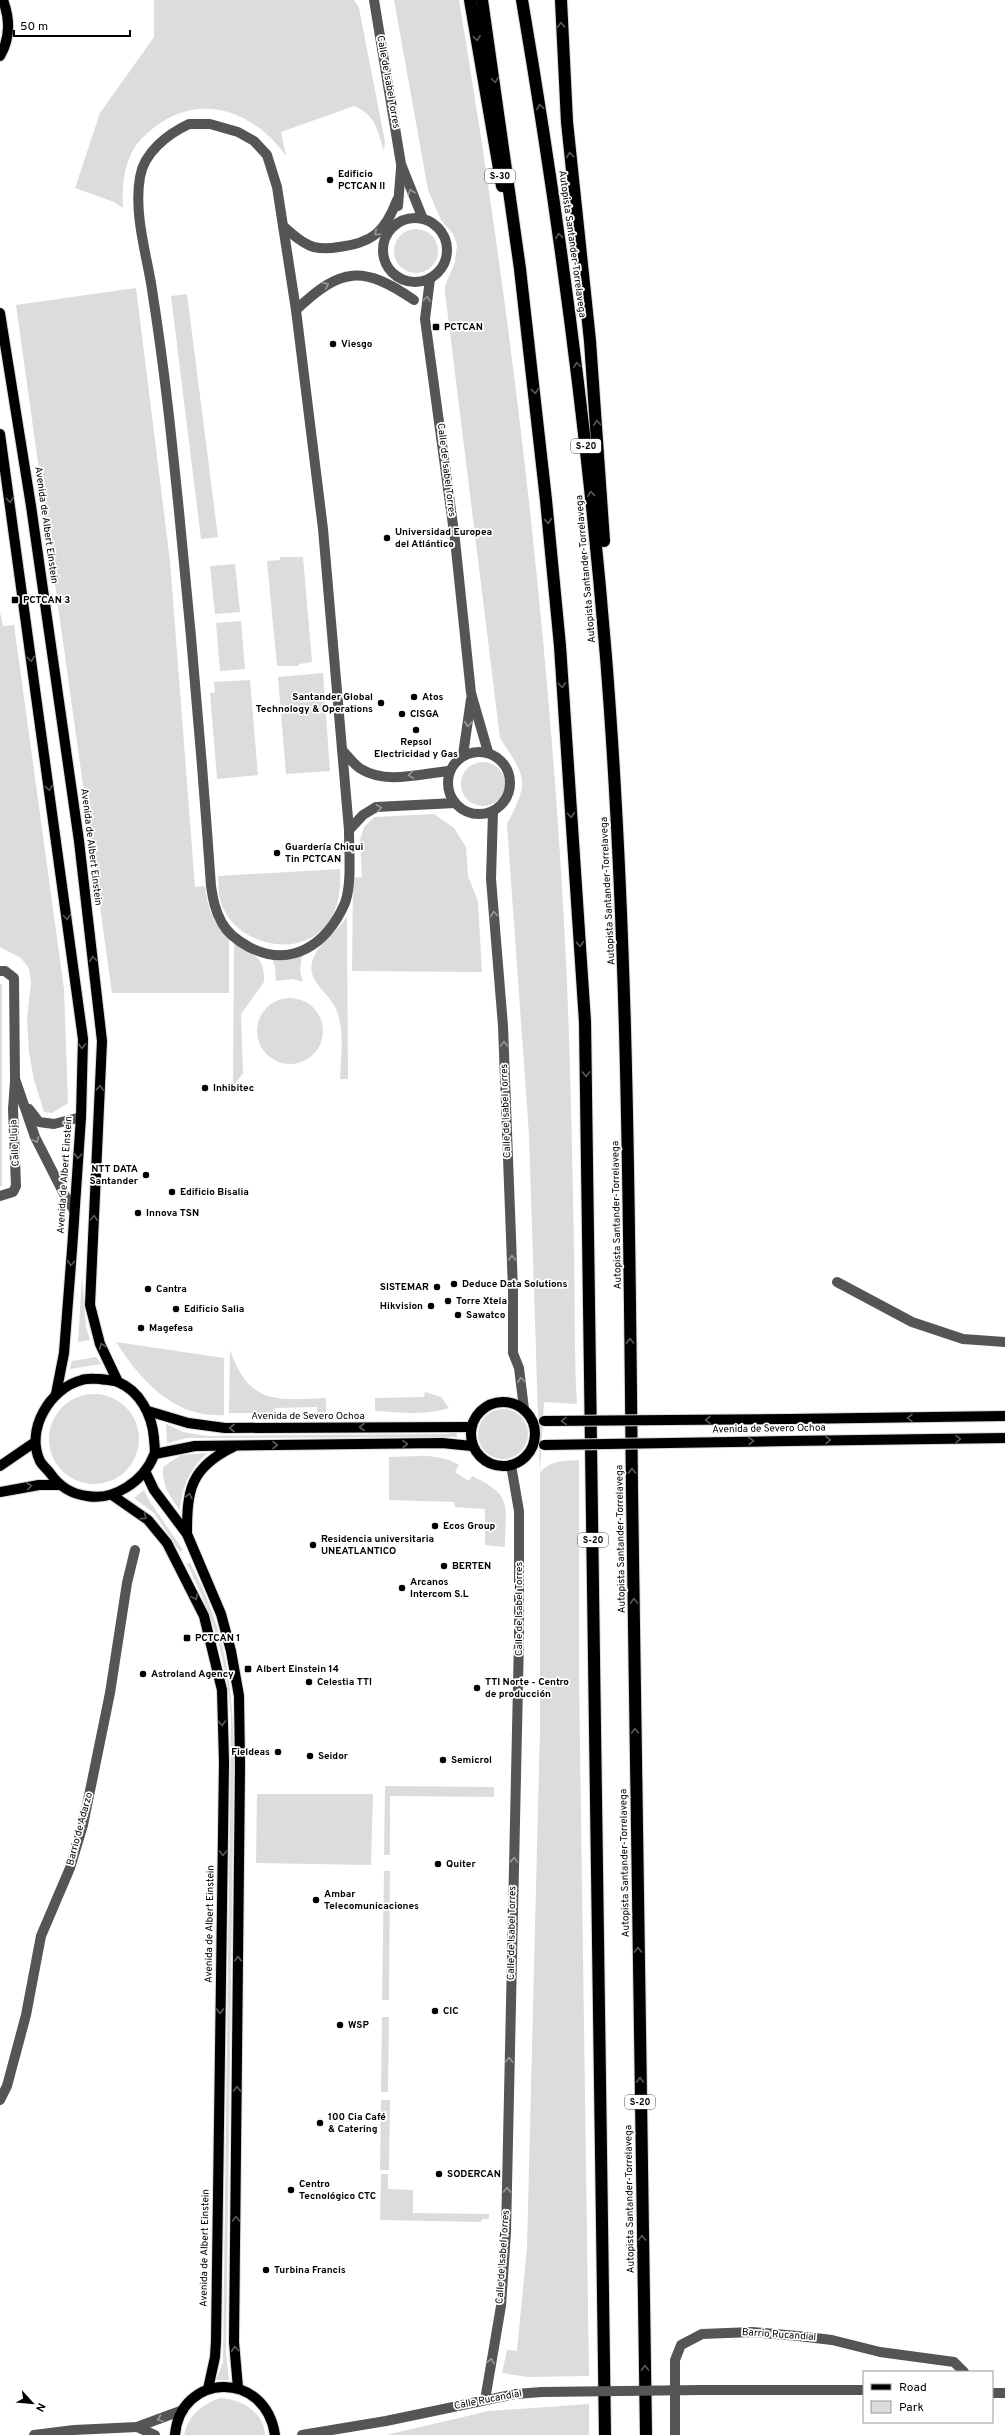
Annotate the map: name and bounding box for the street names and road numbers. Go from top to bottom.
street label: Calle de Isabel Torres [373,34,403,130]
road number: S-30 [485,169,515,183]
street label: Autopista Santander-Torrelavega [555,170,589,318]
street label: Calle de Isabel Torres [434,422,458,518]
road number: S-20 [571,439,601,453]
street label: Avenida de Albert Einstein [31,466,61,584]
street label: Autopista Santander-Torrelavega [573,495,599,643]
street label: Avenida de Albert Einstein [77,788,105,906]
street label: Autopista Santander-Torrelavega [598,817,618,965]
street label: Calle de Isabel Torres [498,1063,514,1158]
street label: Avenida de Albert Einstein [54,1116,76,1234]
street label: Calle Lluja [7,1119,23,1167]
street label: Autopista Santander-Torrelavega [609,1141,625,1289]
street label: Avenida de Severo Ochoa [251,1410,365,1423]
street label: Avenida de Severo Ochoa [712,1422,826,1436]
street label: Autopista Santander-Torrelavega [613,1465,629,1613]
road number: S-20 [578,1533,608,1547]
street label: Calle de Isabel Torres [513,1562,526,1656]
street label: Autopista Santander-Torrelavega [617,1789,633,1937]
street label: Barrio de Adarzo [64,1791,96,1867]
street label: Avenida de Albert Einstein [202,1865,218,1983]
street label: Calle de Isabel Torres [505,1886,519,1980]
road number: S-20 [625,2095,655,2109]
street label: Autopista Santander-Torrelavega [622,2125,638,2273]
street label: Avenida de Albert Einstein [197,2189,213,2307]
street label: Calle de Isabel Torres [493,2209,513,2304]
street label: Barrio Rucandial [741,2326,817,2344]
street label: Calle Rucandial [453,2387,523,2413]

